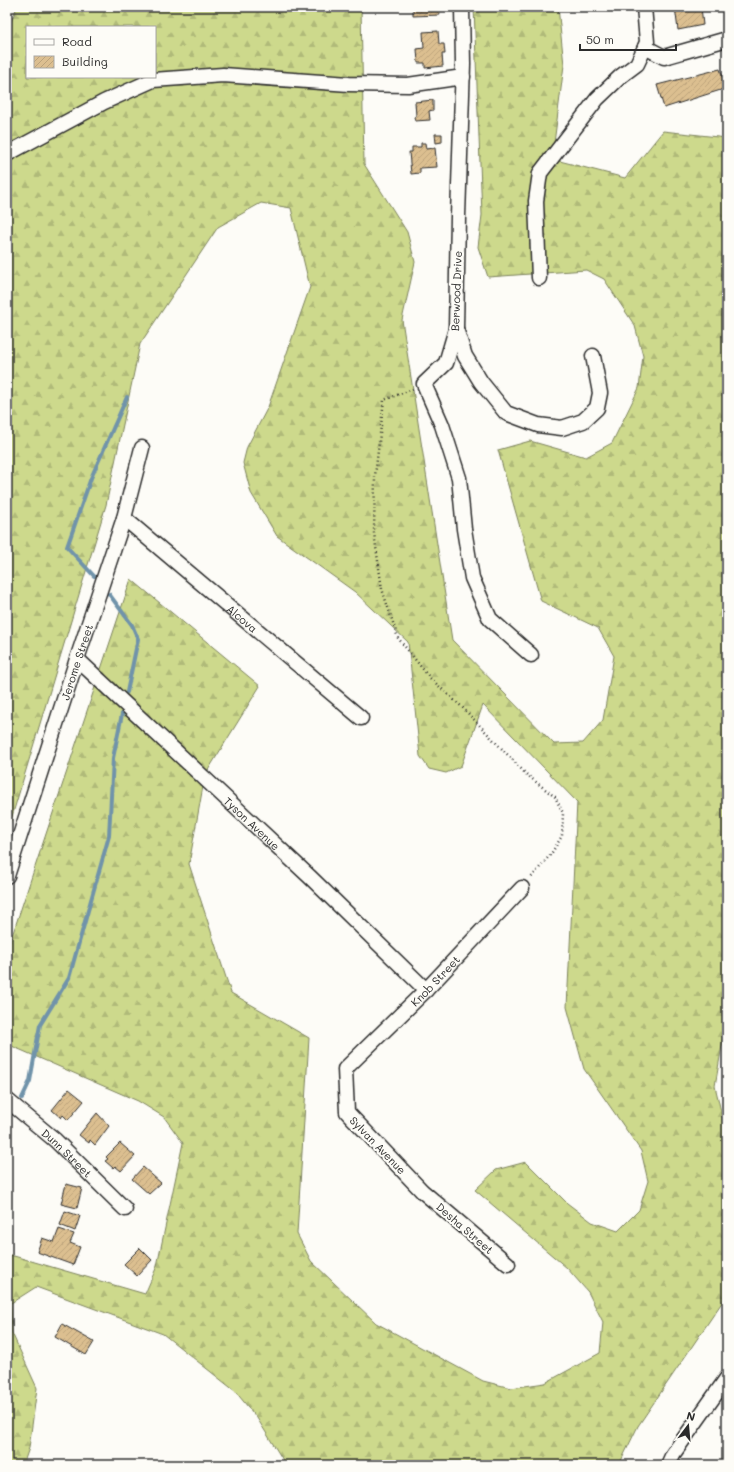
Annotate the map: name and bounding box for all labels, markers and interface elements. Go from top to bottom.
legend [26,26,156,78]
scale bar [580,26,676,52]
text: 50 m [586,31,614,47]
text: Road [62,33,92,49]
text: Building [62,53,108,69]
street label: Berwood Drive [447,250,465,331]
street label: Alcova [224,601,261,635]
street label: Jerome Street [57,622,96,702]
street label: Tyson Avenue [221,793,284,853]
street label: Knob Street [407,952,463,1009]
street label: Sylvan Avenue [347,1113,410,1177]
street label: Dunn Street [39,1125,96,1180]
street label: Desha Street [433,1199,497,1257]
north arrow [668,1406,708,1446]
text: N [685,1408,697,1424]

